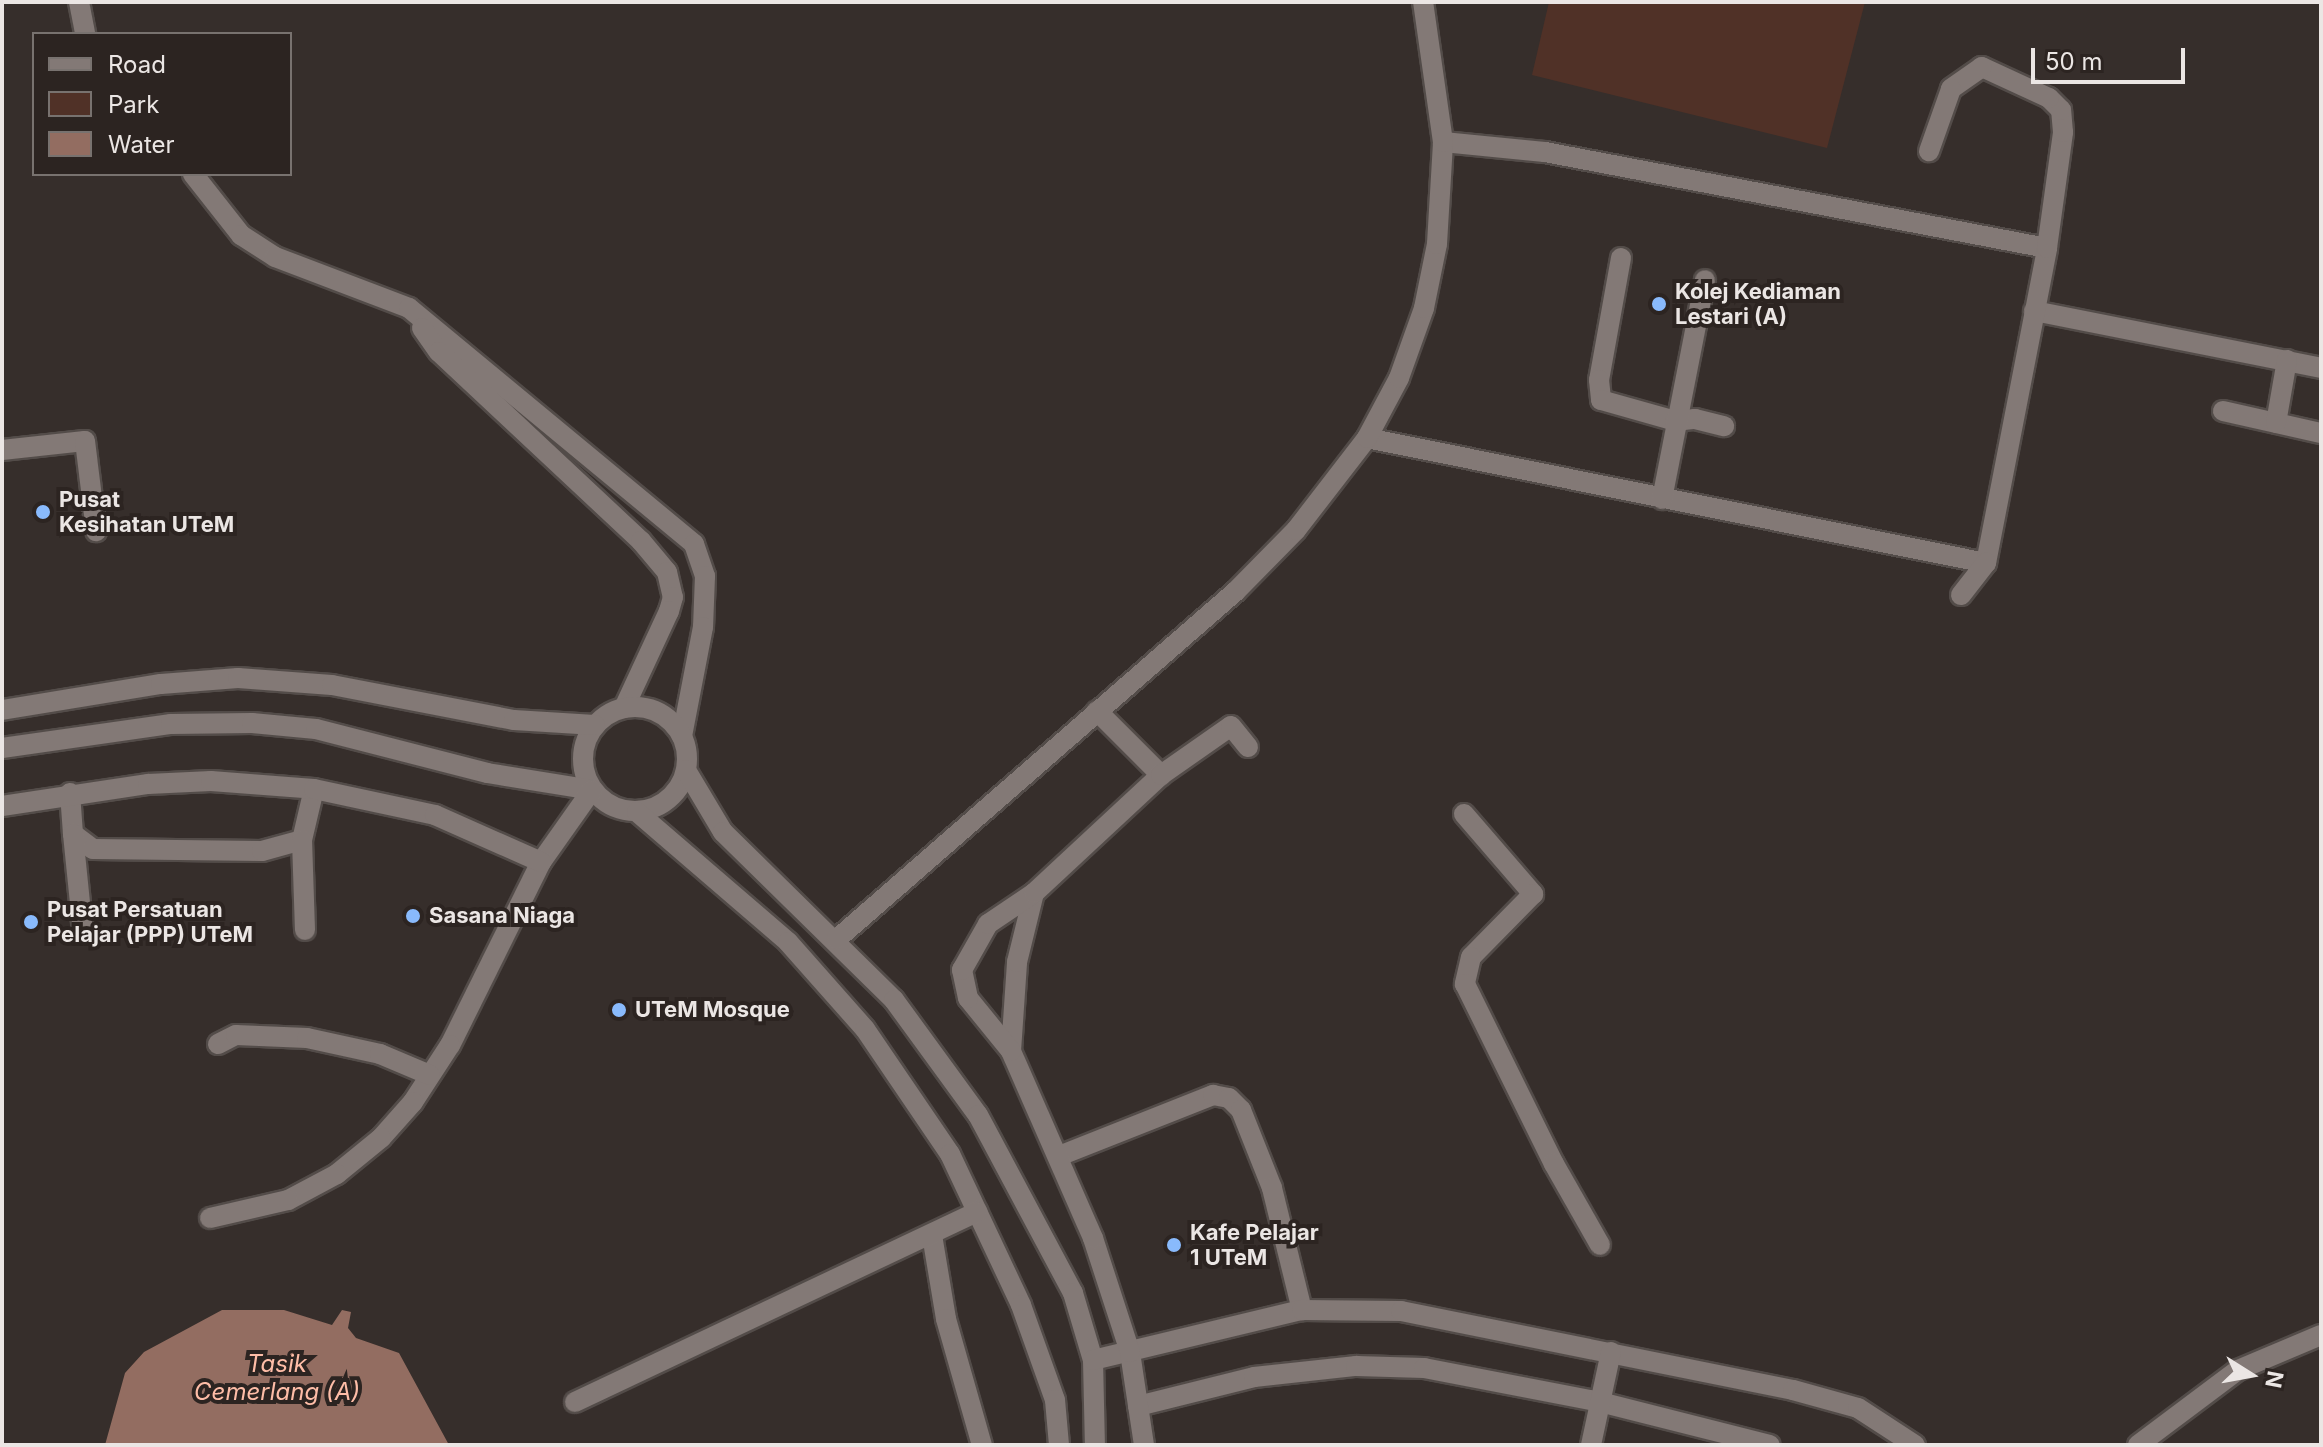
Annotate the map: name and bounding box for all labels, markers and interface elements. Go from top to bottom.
legend [32,32,292,176]
scale bar [2035,32,2189,82]
text: 50 m [2045,47,2103,76]
text: Road [108,50,166,79]
text: Park [108,90,159,119]
text: Water [108,130,175,159]
place label: Kolej Kediaman Lestari (A) [1675,278,1841,330]
marker: Kolej Kediaman Lestari (A) [1650,295,1668,313]
place label: Pusat Kesihatan UTeM [59,486,234,538]
marker: Pusat Kesihatan UTeM [34,503,52,521]
place label: Pusat Persatuan Pelajar (PPP) UTeM [47,896,253,948]
place label: Sasana Niaga [429,903,575,929]
marker: Sasana Niaga [404,907,422,925]
marker: Pusat Persatuan Pelajar (PPP) UTeM [22,913,40,931]
place label: UTeM Mosque [635,997,790,1023]
marker: UTeM Mosque [610,1001,628,1019]
place label: Kafe Pelajar 1 UTeM [1190,1219,1319,1270]
marker: Kafe Pelajar 1 UTeM [1165,1236,1183,1254]
north arrow [2211,1335,2291,1415]
water label: Tasik Cemerlang (A) [194,1350,360,1406]
text: N [2260,1369,2289,1390]

